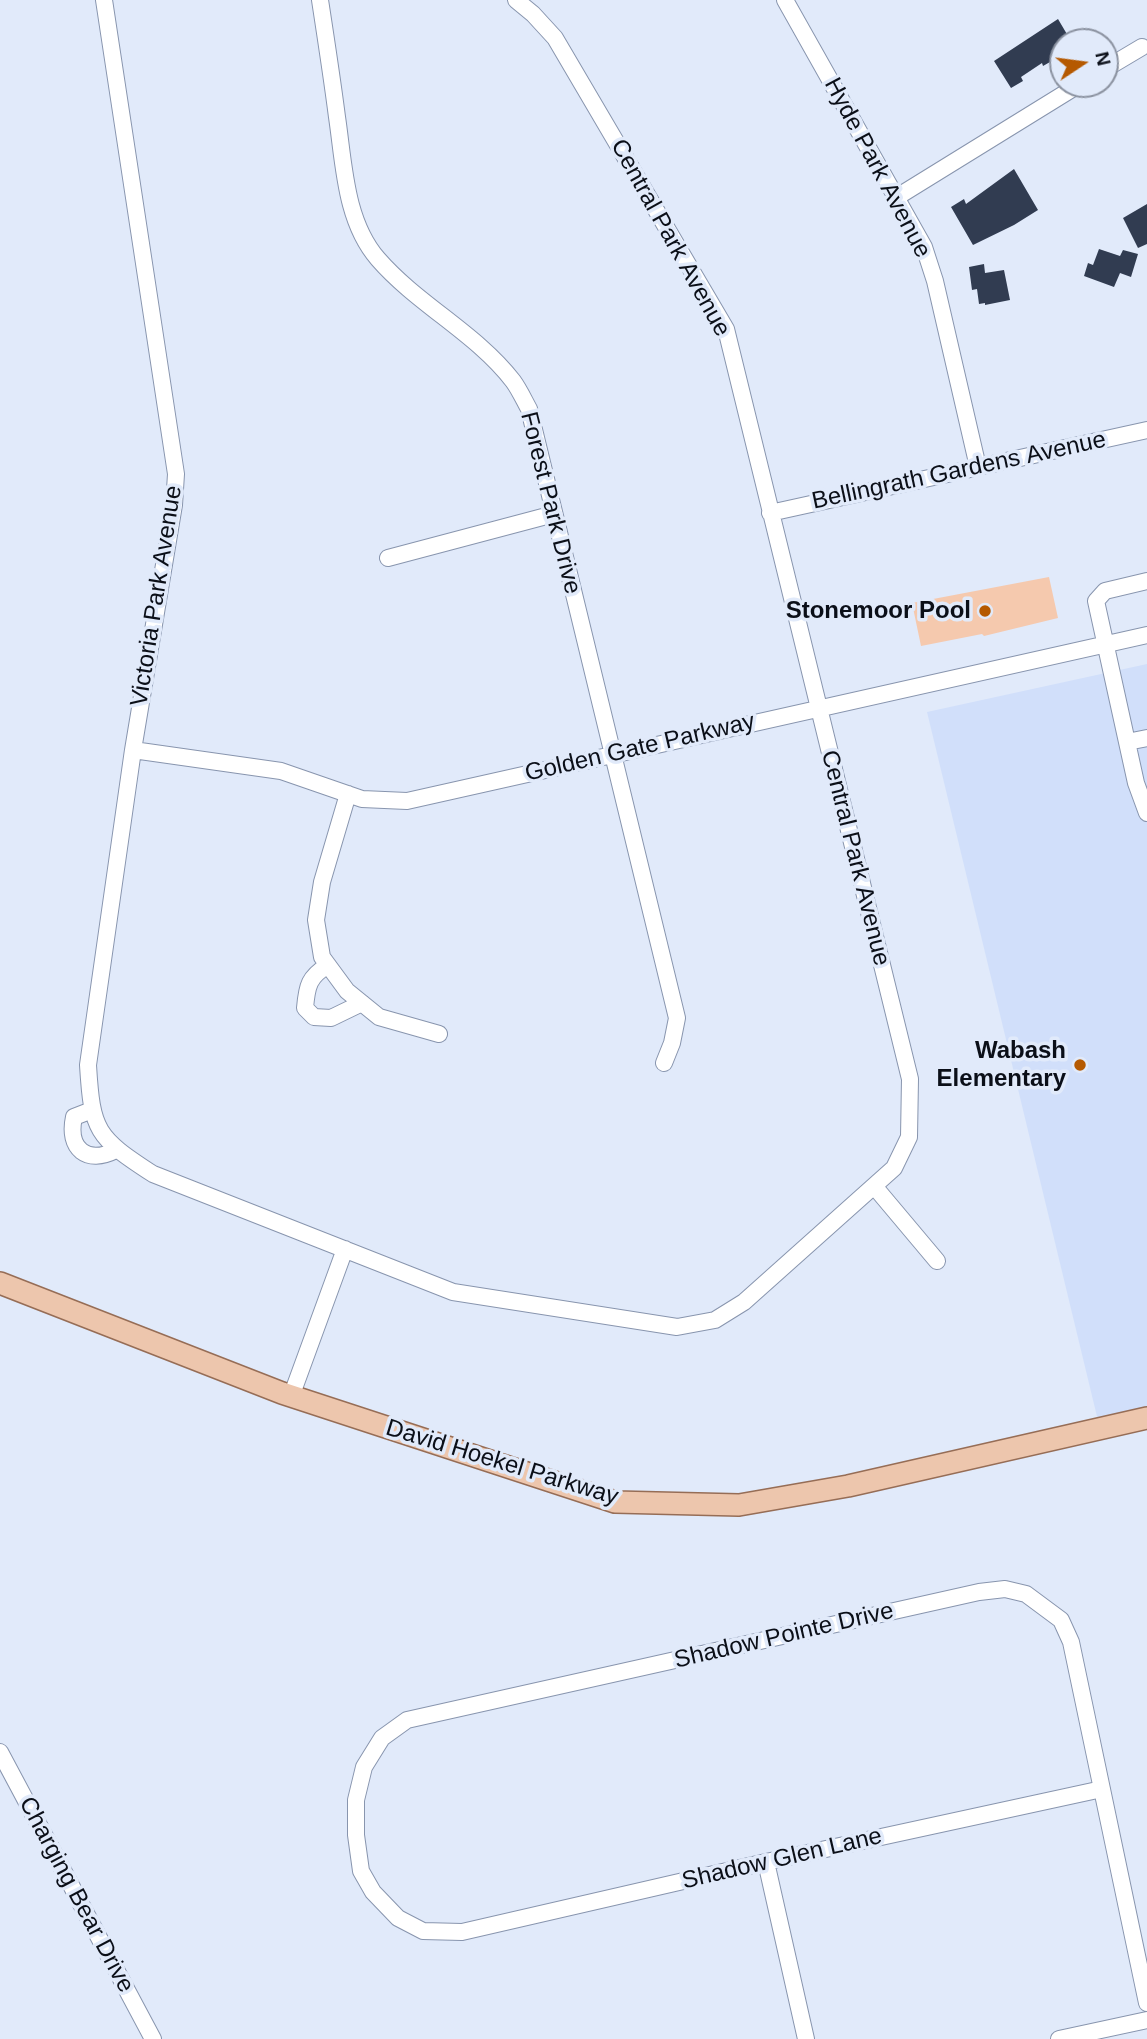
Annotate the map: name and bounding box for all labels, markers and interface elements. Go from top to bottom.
north arrow [1049,28,1119,98]
text: N [1091,50,1115,68]
street label: Hyde Park Avenue [817,73,937,263]
street label: Central Park Avenue [604,134,736,342]
street label: Forest Park Drive [513,409,587,597]
street label: Bellingrath Gardens Avenue [809,426,1109,516]
street label: Victoria Park Avenue [125,484,189,708]
place label: Stonemoor Pool [786,597,971,625]
marker: Stonemoor Pool [977,603,993,619]
street label: Golden Gate Parkway [522,708,758,788]
street label: Central Park Avenue [814,747,896,969]
place label: Wabash Elementary [937,1037,1066,1093]
marker: Wabash Elementary [1072,1057,1088,1073]
street label: David Hoekel Parkway [382,1414,622,1512]
street label: Shadow Pointe Drive [672,1597,896,1675]
street label: Charging Bear Drive [12,1792,140,1998]
street label: Shadow Glen Lane [679,1822,885,1896]

